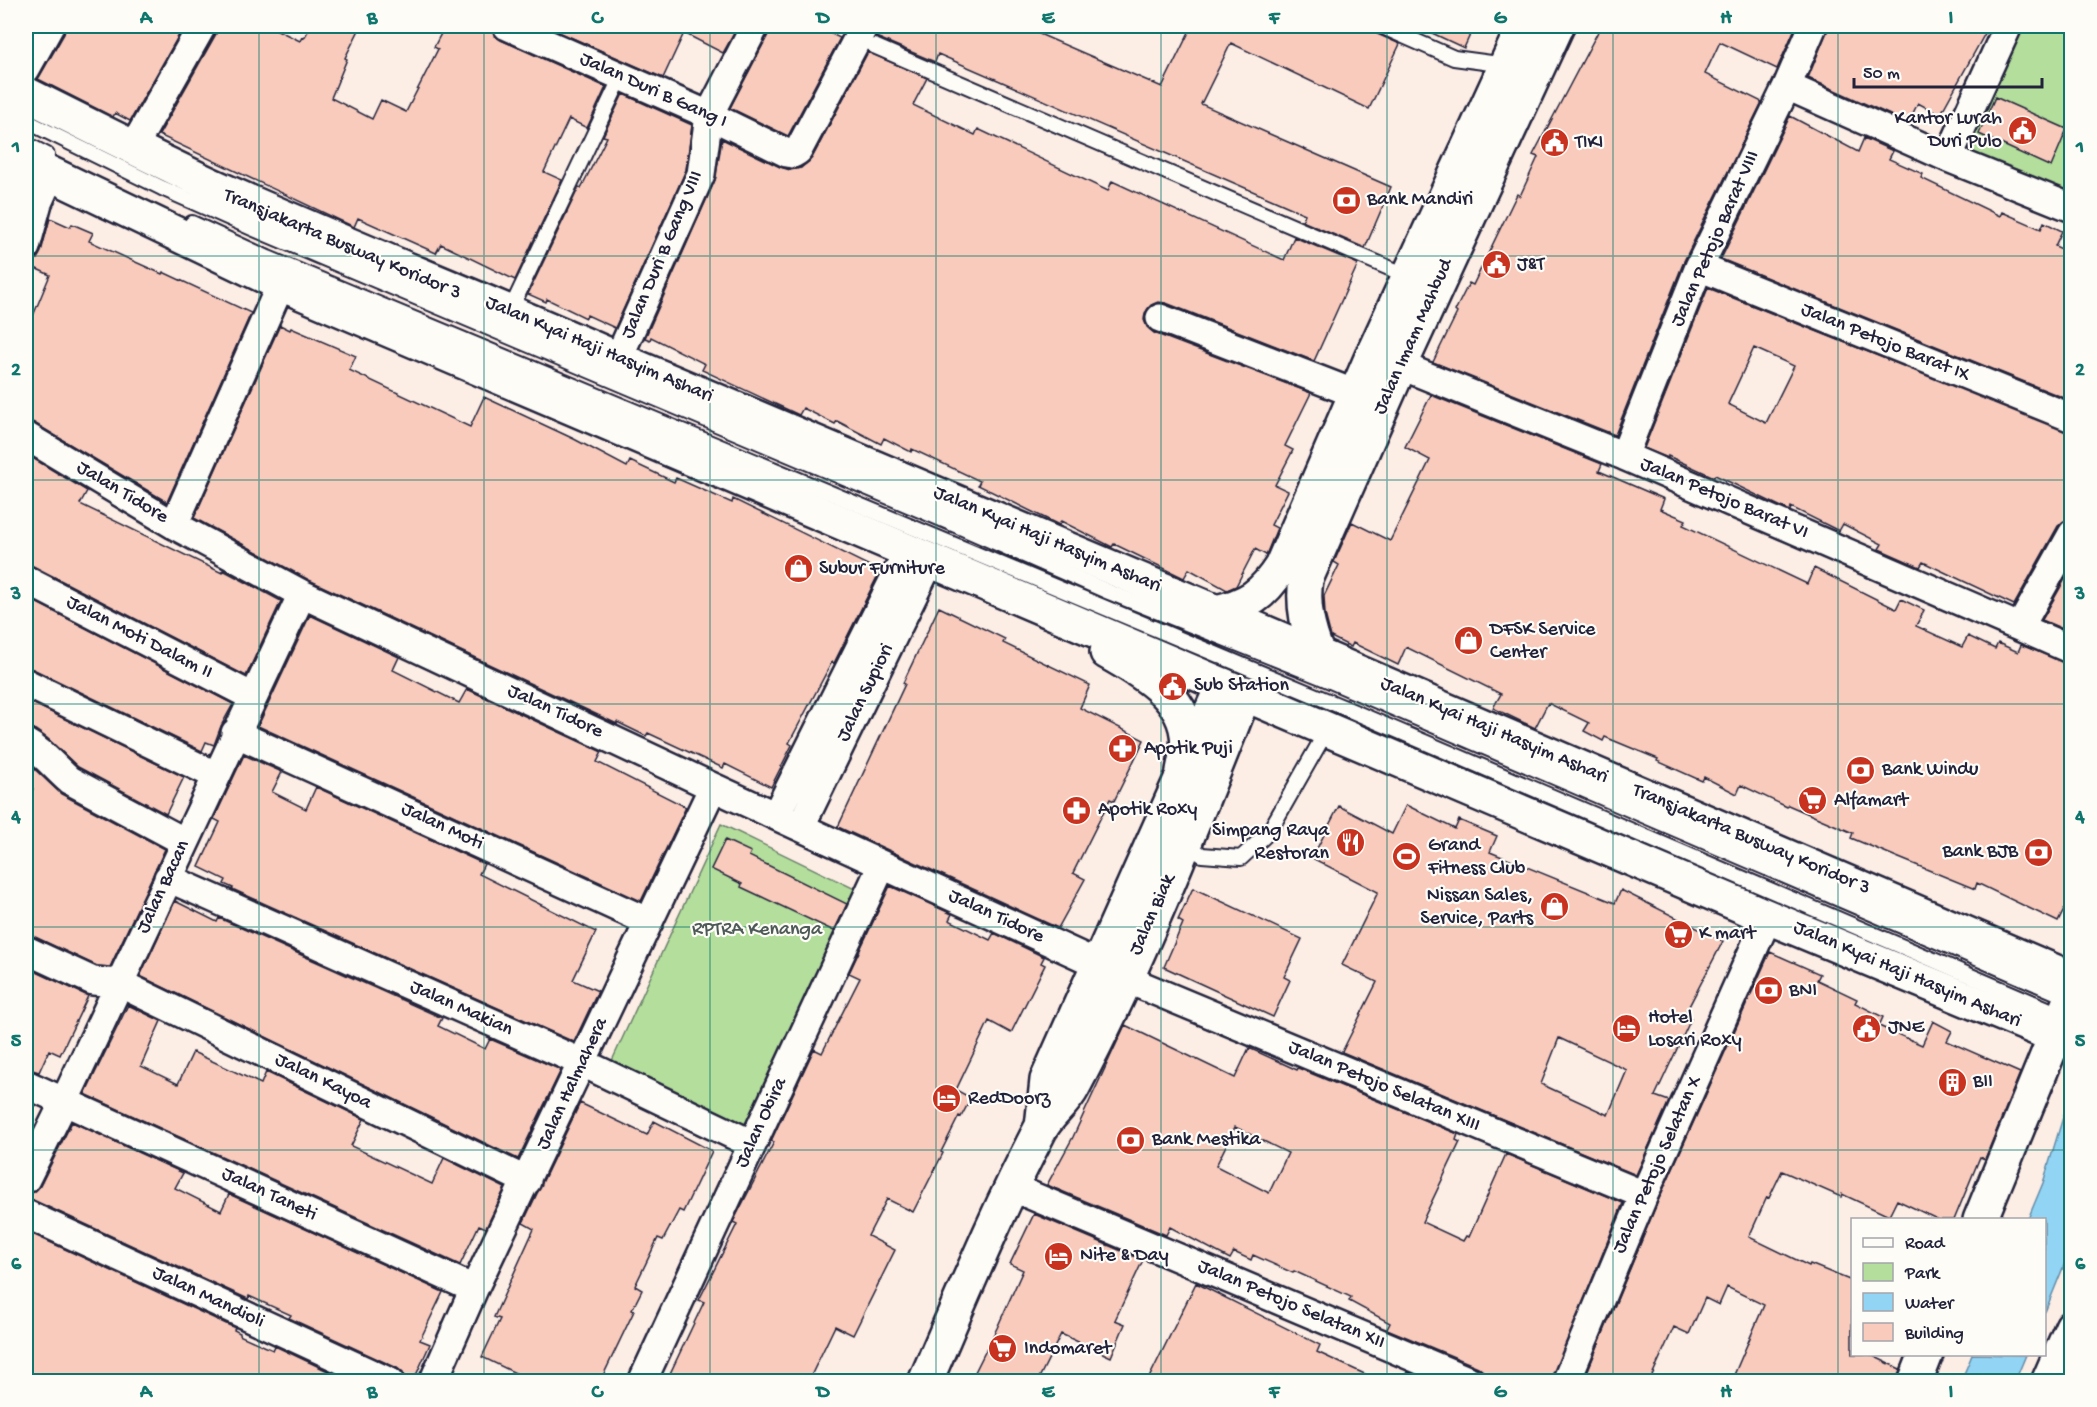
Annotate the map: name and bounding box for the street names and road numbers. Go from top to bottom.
street label: Jalan Duri B Gang I [576,48,730,134]
street label: Jalan Petojo Barat VIII [1667,147,1765,331]
street label: Jalan Duri B Gang VIII [617,168,709,342]
street label: Transjakarta Busway Koridor 3 [219,184,464,306]
street label: Jalan Imam Mahbud [1369,254,1460,418]
street label: Jalan Kyai Haji Hasyim Ashari [482,291,716,409]
street label: Jalan Petojo Barat IX [1797,299,1974,388]
street label: Jalan Petojo Barat VI [1636,453,1812,545]
street label: Jalan Tidore [72,457,173,530]
street label: Jalan Kyai Haji Hasyim Ashari [930,481,1164,599]
street label: Jalan Moti Dalam II [62,591,216,685]
street label: Jalan Supiori [832,640,900,746]
street label: Jalan Kyai Haji Hasyim Ashari [1377,672,1611,790]
street label: Jalan Tidore [503,680,607,744]
street label: Transjakarta Busway Koridor 3 [1628,779,1873,901]
street label: Jalan Moti [397,798,487,856]
street label: Jalan Bacan [132,836,196,937]
street label: Jalan Biak [1125,869,1182,959]
street label: Jalan Tidore [944,885,1048,949]
street label: Jalan Kyai Haji Hasyim Ashari [1790,916,2024,1034]
street label: Jalan Makian [406,976,517,1042]
street label: Jalan Halmahera [532,1014,614,1154]
street label: Jalan Petojo Selatan XIII [1285,1036,1483,1138]
street label: Jalan Kayoa [271,1049,376,1116]
street label: Jalan Petojo Selatan X [1609,1072,1708,1257]
street label: Jalan Obira [731,1074,793,1172]
street label: Jalan Taneti [218,1163,320,1227]
street label: Jalan Petojo Selatan XII [1194,1255,1388,1355]
street label: Jalan Mandioli [148,1262,268,1334]

